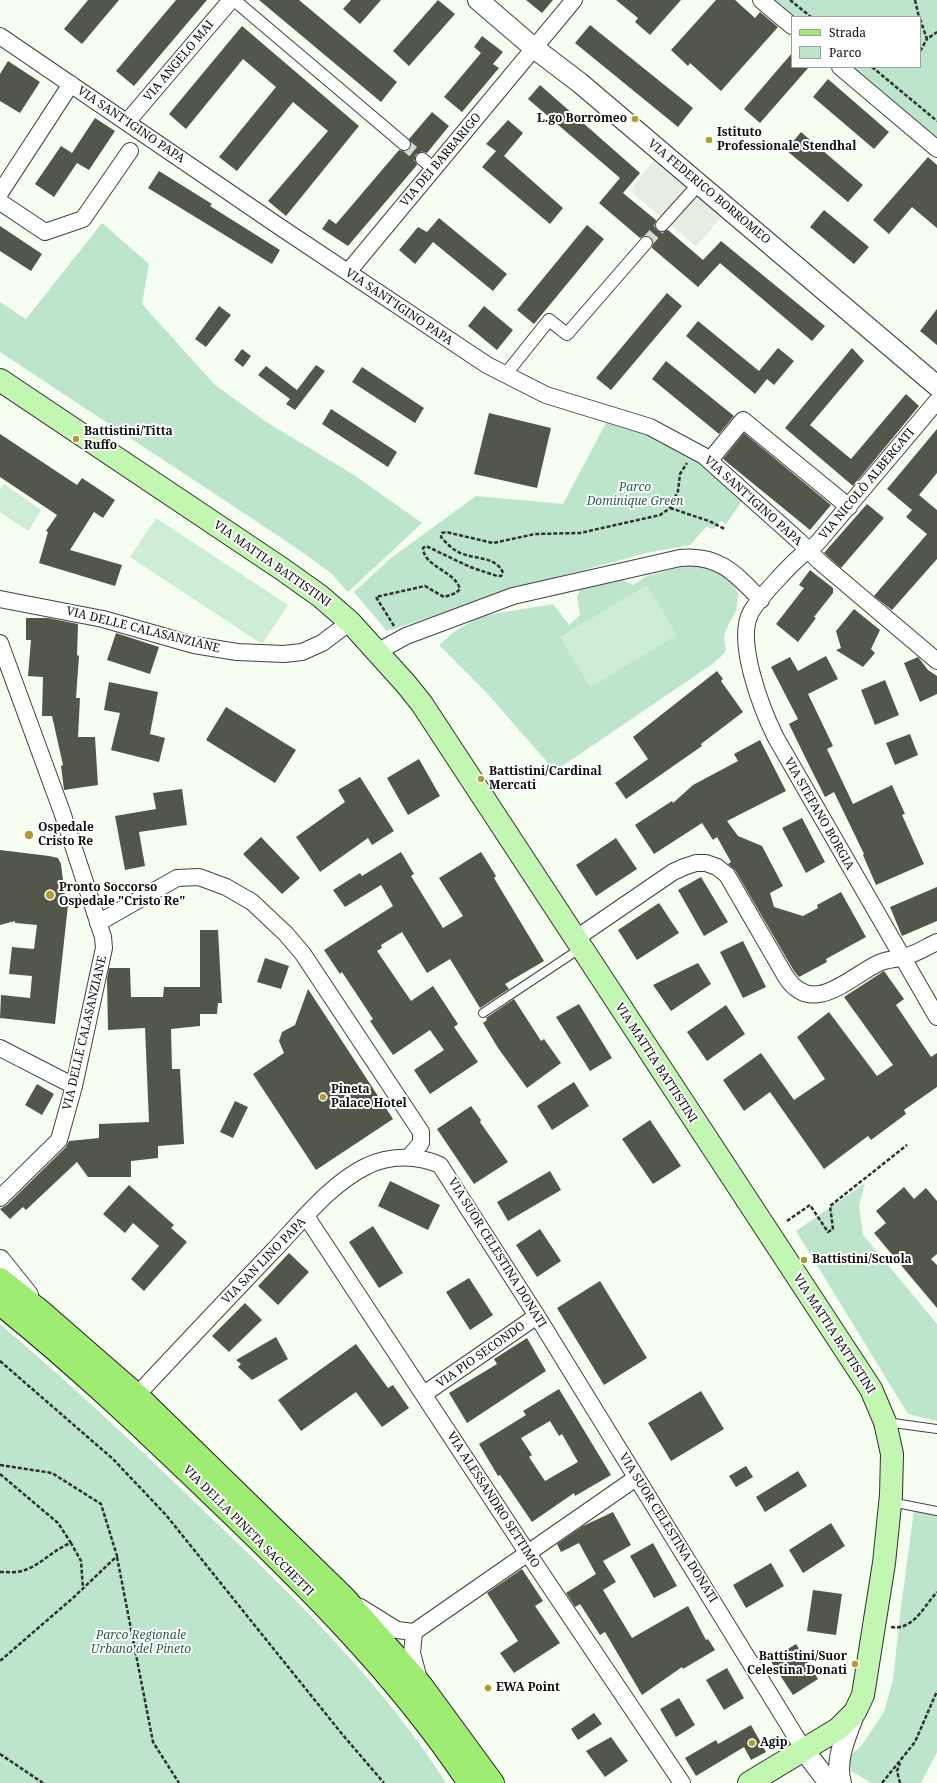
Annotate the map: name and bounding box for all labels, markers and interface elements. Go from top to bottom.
legend [791,16,921,68]
street label: VIA ANGELO MAI [141,18,217,104]
text: Strada [829,24,866,41]
text: Parco [829,44,861,61]
street label: VIA SANT'IGINO PAPA [74,84,188,166]
street label: VIA DEI BARBARIGO [398,110,484,210]
place label: L.go Borromeo [537,112,627,126]
marker: L.go Borromeo [630,114,640,124]
place label: Istituto Professionale Stendhal [717,126,856,154]
marker: Istituto Professionale Stendhal [704,135,714,145]
street label: VIA FEDERICO BORROMEO [645,137,773,247]
street label: VIA SANT'IGINO PAPA [342,266,456,348]
place label: Battistini/Titta Ruffo [84,425,173,453]
street label: VIA NICOLÒ ALBERGATI [816,426,918,542]
marker: Battistini/Titta Ruffo [71,434,81,444]
street label: VIA SANT'IGINO PAPA [701,453,805,549]
park label: Parco Dominique Green [587,481,683,509]
street label: VIA MATTIA BATTISTINI [211,518,333,610]
street label: VIA DELLE CALASANZIANE [65,604,221,656]
street label: VIA STEFANO BORGIA [781,755,857,873]
place label: Battistini/Cardinal Mercati [489,765,602,793]
marker: Battistini/Cardinal Mercati [476,774,486,784]
place label: Ospedale Cristo Re [38,821,94,849]
marker: Ospedale Cristo Re [23,829,35,841]
place label: Pronto Soccorso Ospedale "Cristo Re" [59,881,185,909]
marker: Pronto Soccorso Ospedale "Cristo Re" [44,889,56,901]
street label: VIA DELLE CALASANZIANE [60,954,110,1112]
street label: VIA MATTIA BATTISTINI [612,1000,700,1126]
place label: Pineta Palace Hotel [331,1083,407,1111]
marker: Pineta Palace Hotel [318,1092,328,1102]
street label: VIA SUOR CELESTINA DONATI [445,1175,549,1331]
street label: VIA SAN LINO PAPA [219,1215,309,1307]
place label: Battistini/Scuola [812,1253,912,1267]
marker: Battistini/Scuola [799,1255,809,1265]
street label: VIA MATTIA BATTISTINI [790,1271,878,1397]
street label: VIA PIO SECONDO [434,1319,528,1391]
street label: VIA ALESSANDRO SETTIMO [444,1429,542,1571]
street label: VIA SUOR CELESTINA DONATI [616,1450,720,1606]
street label: VIA DELLA PINETA SACCHETTI [180,1463,316,1599]
park label: Parco Regionale Urbano del Pineto [91,1629,191,1657]
place label: Battistini/Suor Celestina Donati [747,1650,847,1678]
marker: Battistini/Suor Celestina Donati [850,1659,860,1669]
place label: EWA Point [496,1681,560,1695]
marker: EWA Point [483,1683,493,1693]
place label: Agip [760,1736,787,1750]
marker: Agip [747,1738,757,1748]

